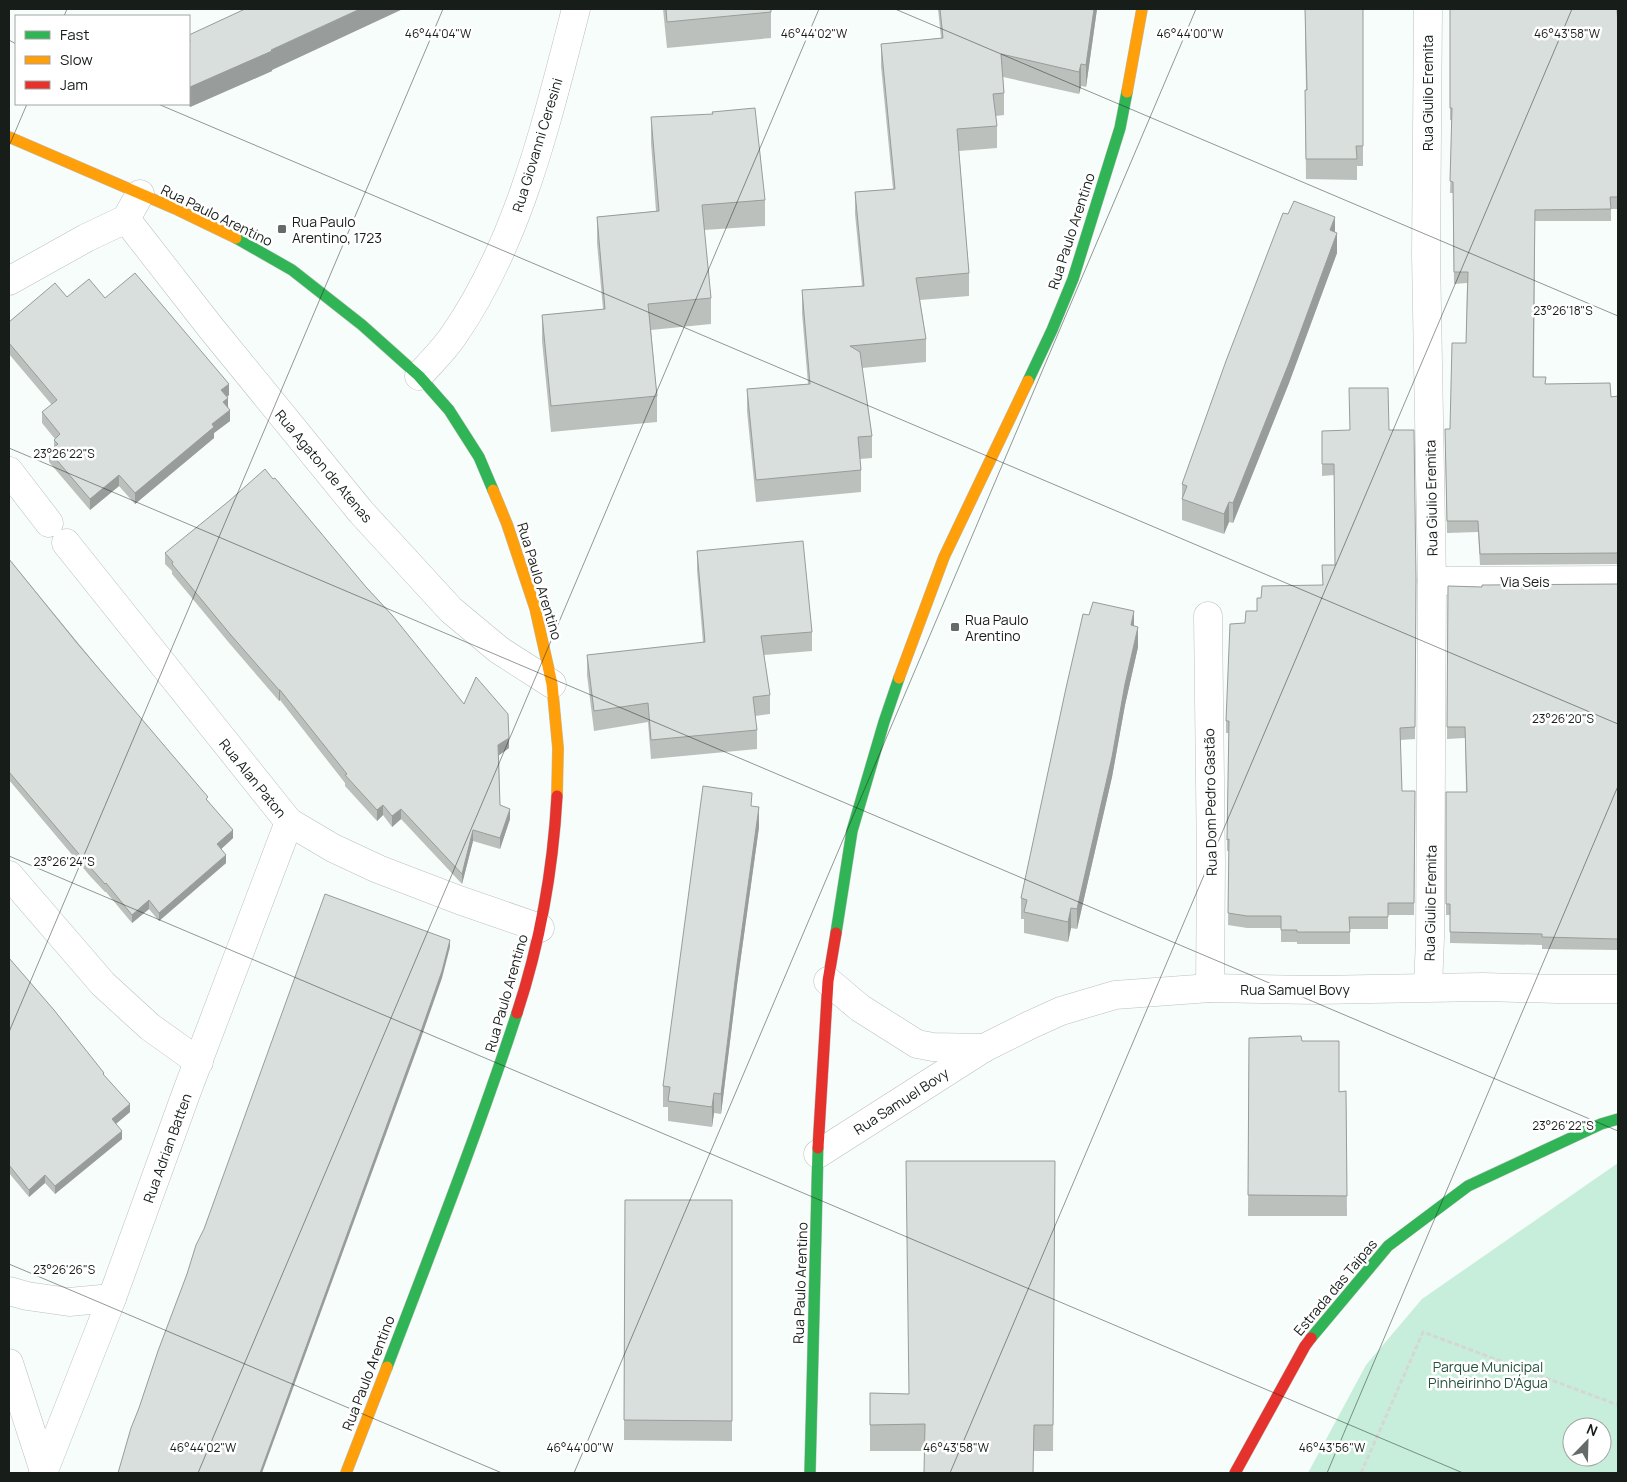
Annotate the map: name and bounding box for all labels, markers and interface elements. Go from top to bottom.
legend [15,15,190,105]
text: Fast [60,24,89,45]
text: 46°44'04"W [405,25,472,42]
text: 46°44'02"W [781,25,848,42]
text: 46°44'00"W [1157,25,1224,42]
text: 46°43'58"W [1534,25,1601,42]
street label: Rua Giulio Eremita [1418,35,1437,151]
text: Slow [60,49,93,70]
text: Jam [60,74,88,95]
street label: Rua Giovanni Ceresini [508,76,566,214]
street label: Rua Paulo Arentino [1043,170,1099,292]
street label: Rua Paulo Arentino [158,180,276,250]
place label: Rua Paulo Arentino, 1723 [292,212,382,247]
marker: Rua Paulo Arentino, 1723 [276,223,288,235]
text: 23°26'18"S [1533,302,1593,319]
street label: Rua Agaton de Atenas [271,406,377,526]
street label: Rua Giulio Eremita [1420,440,1442,556]
text: 23°26'22"S [33,445,95,462]
street label: Rua Paulo Arentino [513,520,567,642]
street label: Via Seis [1500,572,1550,591]
place label: Rua Paulo Arentino [965,610,1029,645]
marker: Rua Paulo Arentino [949,621,961,633]
text: 23°26'20"S [1532,710,1594,727]
street label: Rua Dom Pedro Gastão [1199,728,1221,876]
street label: Rua Alan Paton [215,734,291,822]
street label: Rua Giulio Eremita [1419,845,1441,961]
text: 23°26'24"S [33,853,95,870]
street label: Rua Paulo Arentino [480,932,532,1054]
street label: Rua Samuel Bovy [1240,980,1350,999]
street label: Rua Samuel Bovy [850,1063,953,1139]
street label: Rua Adrian Batten [138,1091,196,1205]
text: 23°26'22"S [1532,1117,1594,1134]
street label: Rua Paulo Arentino [788,1222,812,1344]
street label: Estrada das Taipas [1289,1235,1381,1339]
text: 23°26'26"S [33,1261,95,1278]
street label: Rua Paulo Arentino [337,1313,399,1433]
park label: Parque Municipal Pinheirinho D'Água [1428,1357,1548,1392]
north arrow [1562,1417,1612,1467]
text: N [1584,1419,1601,1440]
text: 46°44'02"W [170,1439,237,1456]
text: 46°44'00"W [547,1439,614,1456]
text: 46°43'58"W [923,1439,990,1456]
text: 46°43'56"W [1299,1439,1366,1456]

